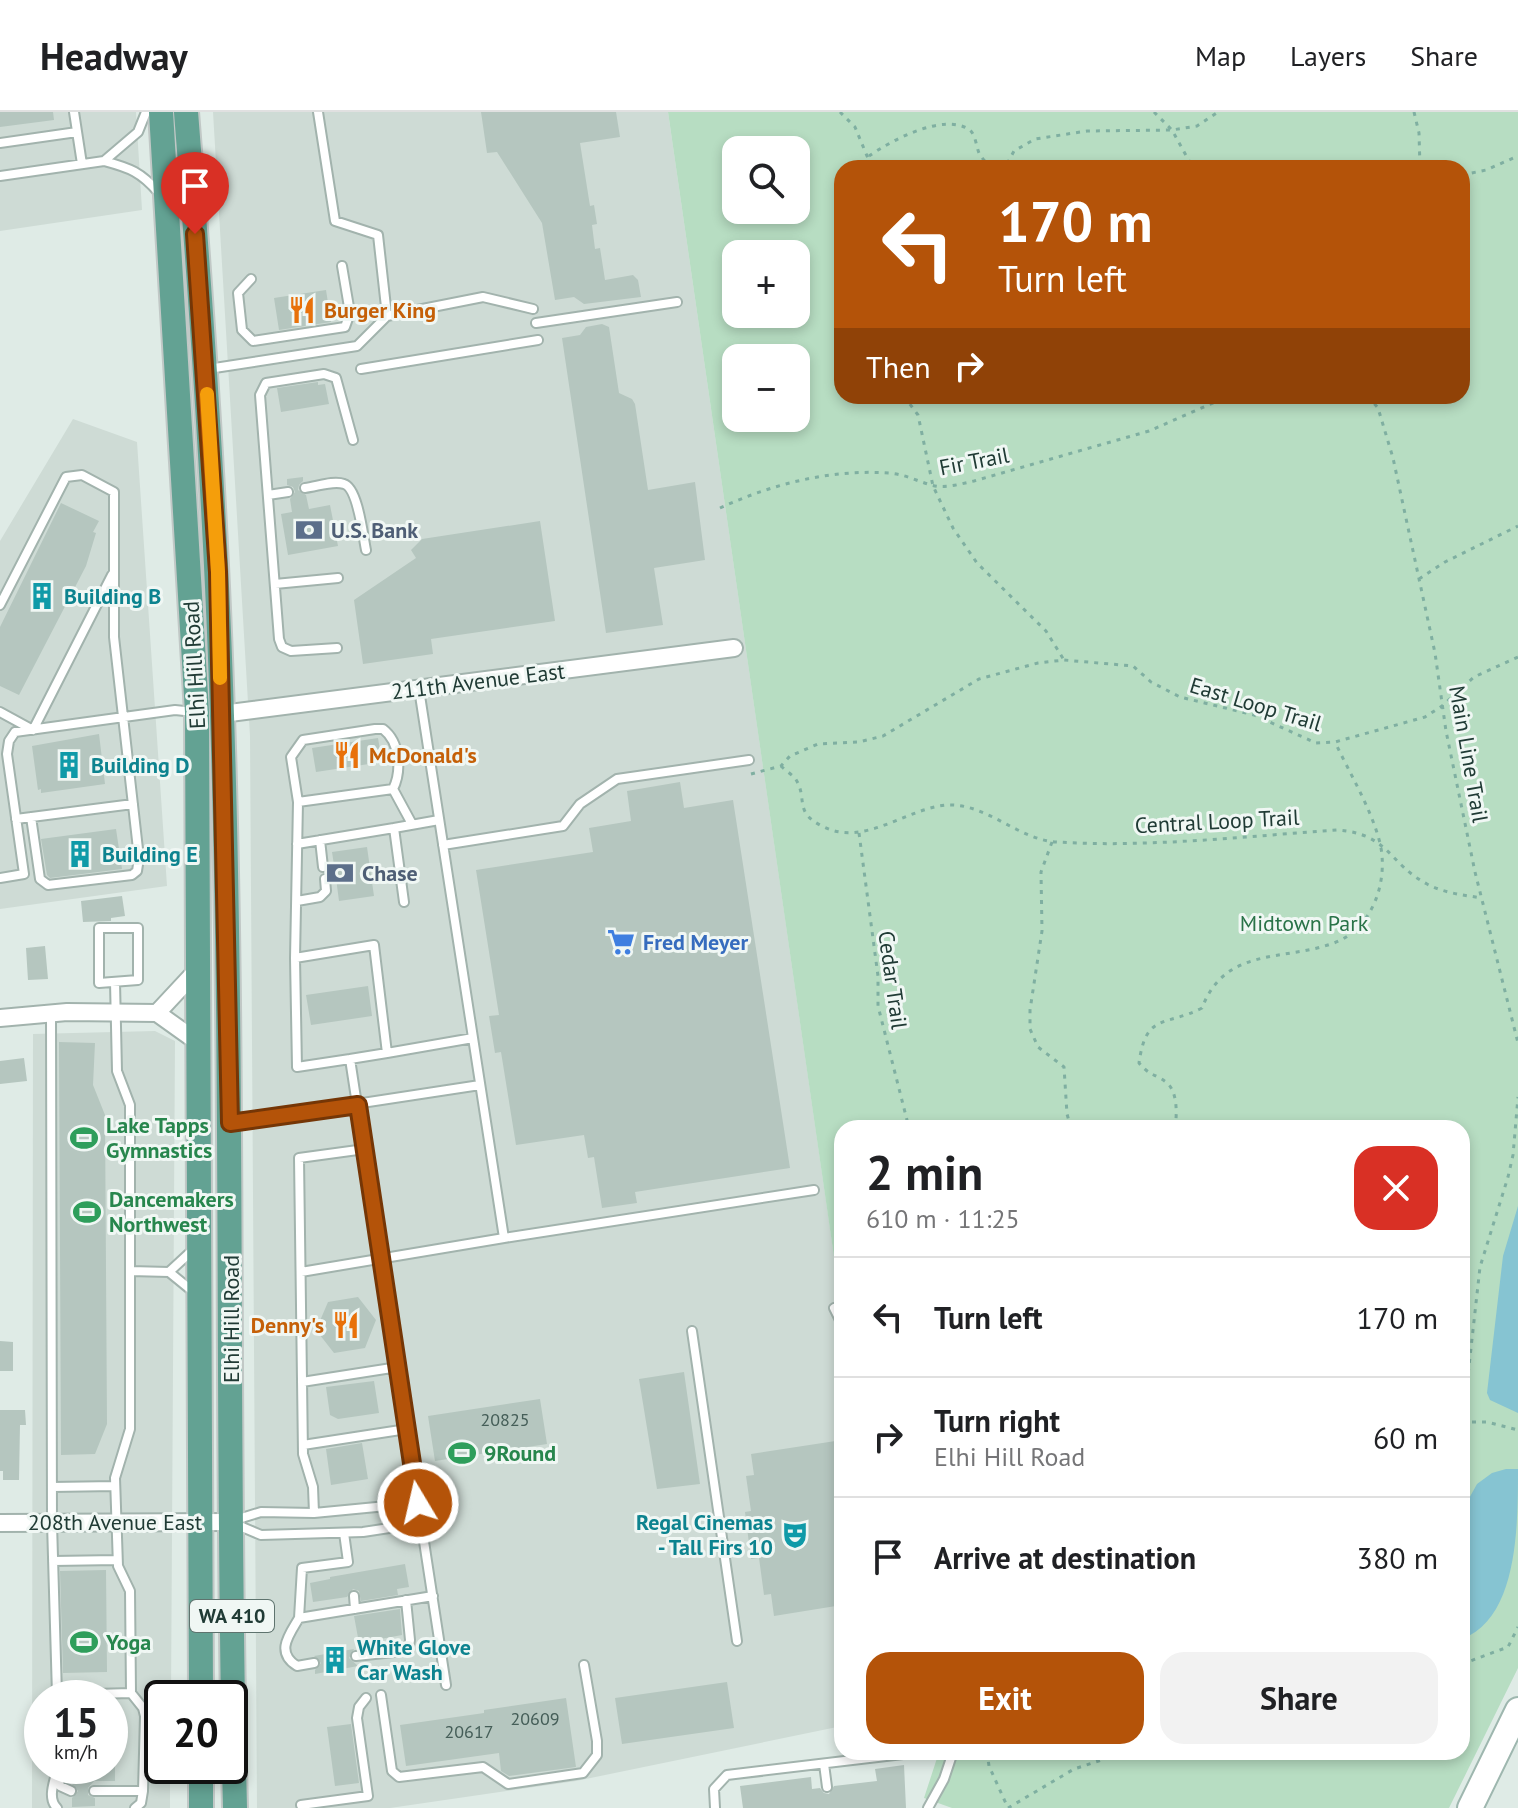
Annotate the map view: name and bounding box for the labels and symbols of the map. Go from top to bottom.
pin [161,152,229,234]
restaurant icon: Burger King [287,295,317,325]
place label: Burger King [324,296,436,324]
street label: Fir Trail [937,440,1012,481]
bank icon: U.S. Bank [294,515,324,545]
place label: U.S. Bank [331,516,418,544]
building icon: Building B [27,581,57,611]
place label: Building B [64,582,161,610]
street label: Elhi Hill Road [177,600,211,730]
street label: 211th Avenue East [390,656,567,706]
street label: East Loop Trail [1187,671,1326,738]
street label: Main Line Trail [1443,683,1495,825]
restaurant icon: McDonald's [332,740,362,770]
place label: McDonald's [369,741,477,769]
building icon: Building D [54,750,84,780]
place label: Building D [91,751,190,779]
street label: Central Loop Trail [1134,803,1300,839]
building icon: Building E [65,839,95,869]
place label: Building E [102,840,198,868]
bank icon: Chase [325,858,355,888]
place label: Chase [362,859,418,887]
park label: Midtown Park [1240,909,1369,937]
supermarket icon: Fred Meyer [606,927,636,957]
place label: Fred Meyer [643,928,749,956]
street label: Cedar Trail [872,929,914,1032]
place label: Lake Tapps Gymnastics [106,1111,212,1164]
sports icon: Lake Tapps Gymnastics [69,1123,99,1153]
place label: Dancemakers Northwest [109,1185,234,1238]
sports icon: Dancemakers Northwest [72,1197,102,1227]
street label: Elhi Hill Road [217,1255,245,1383]
restaurant icon: Denny's [331,1310,361,1340]
place label: Denny's [251,1311,324,1339]
house number: 20825 [480,1408,530,1431]
sports icon: 9Round [447,1438,477,1468]
place label: 9Round [484,1439,556,1467]
position arrow [376,1461,460,1545]
street label: 208th Avenue East [28,1508,203,1536]
place label: Regal Cinemas - Tall Firs 10 [636,1508,773,1561]
theatre icon: Regal Cinemas - Tall Firs 10 [780,1520,810,1550]
road number: WA 410 [190,1600,274,1632]
sports icon: Yoga [69,1627,99,1657]
place label: Yoga [105,1628,151,1656]
place label: White Glove Car Wash [357,1633,471,1686]
building icon: White Glove Car Wash [320,1645,350,1675]
speed limit sign: 20 [144,1680,248,1784]
house number: 20609 [510,1707,560,1730]
house number: 20617 [444,1720,494,1743]

